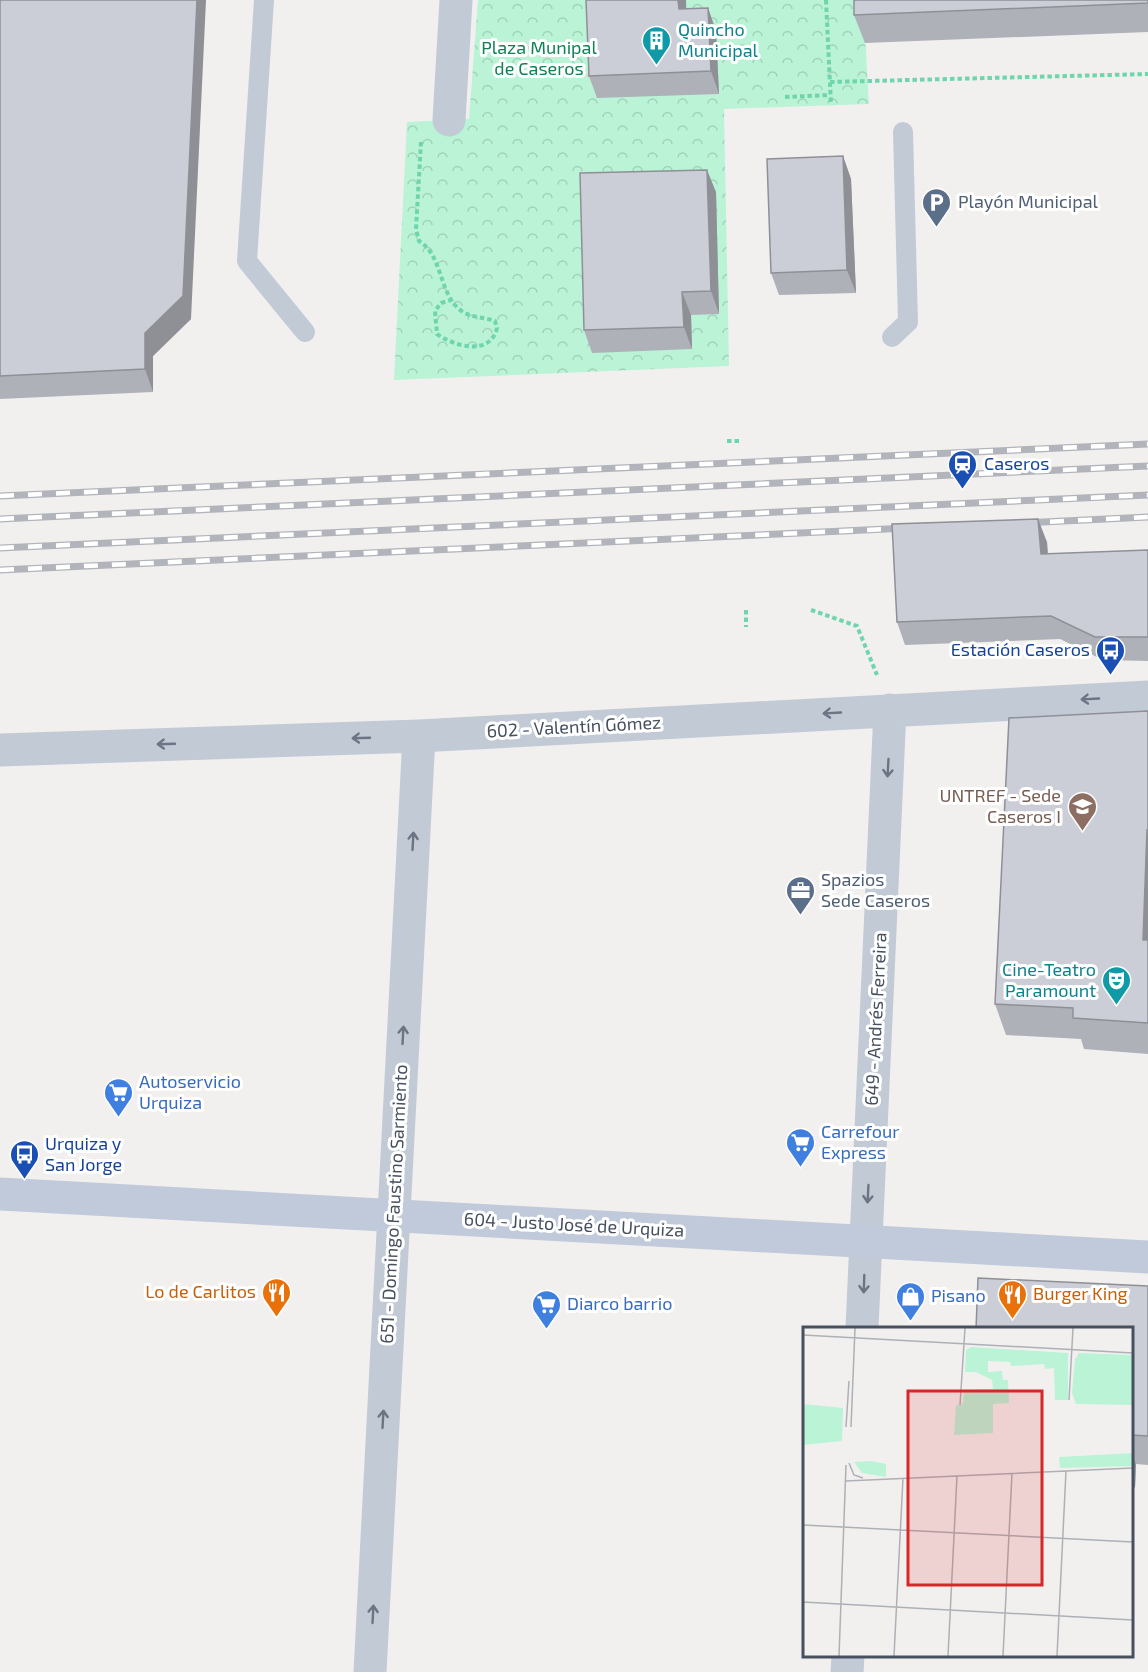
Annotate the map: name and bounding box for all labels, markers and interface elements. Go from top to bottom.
place label: Quincho Municipal [678,18,759,61]
building icon: Quincho Municipal [641,24,673,66]
park label: Plaza Munipal de Caseros [481,36,597,79]
parking icon: Playón Municipal [921,186,953,228]
place label: Playón Municipal [958,190,1099,212]
station icon: Caseros [947,448,979,490]
place label: Caseros [984,452,1049,474]
bus stop icon: Estación Caseros [1095,634,1127,676]
place label: Estación Caseros [951,638,1090,660]
one-way arrow [1080,694,1100,705]
one-way arrow [822,708,842,719]
street label: 602 - Valentín Gómez [486,710,662,742]
one-way arrow [351,732,371,743]
one-way arrow [156,739,176,750]
one-way arrow [882,758,893,778]
place label: UNTREF - Sede Caseros I [939,784,1061,827]
school or university icon: UNTREF - Sede Caseros I [1066,790,1098,832]
one-way arrow [408,831,419,851]
place label: Spazios Sede Caseros [821,868,930,911]
office icon: Spazios Sede Caseros [784,874,816,916]
street label: 649 - Andrés Ferreira [859,932,891,1106]
place label: Cine-Teatro Paramount [1002,958,1096,1001]
theatre icon: Cine-Teatro Paramount [1101,964,1133,1006]
one-way arrow [397,1026,408,1046]
street label: 651 - Domingo Faustino Sarmiento [375,1064,411,1344]
place label: Autoservicio Urquiza [139,1070,241,1113]
supermarket icon: Autoservicio Urquiza [102,1076,134,1118]
place label: Carrefour Express [821,1120,899,1163]
supermarket icon: Carrefour Express [784,1126,816,1168]
place label: Urquiza y San Jorge [45,1132,122,1175]
bus stop icon: Urquiza y San Jorge [8,1138,40,1180]
one-way arrow [862,1183,873,1203]
street label: 604 - Justo José de Urquiza [463,1207,685,1241]
one-way arrow [858,1274,869,1294]
restaurant icon: Lo de Carlitos [261,1276,293,1318]
restaurant icon: Burger King [996,1278,1028,1320]
place label: Lo de Carlitos [145,1280,256,1302]
shop icon: Pisano [894,1280,926,1322]
place label: Burger King [1033,1282,1128,1304]
place label: Pisano [931,1284,986,1306]
supermarket icon: Diarco barrio [530,1288,562,1330]
place label: Diarco barrio [567,1292,672,1314]
inset map [803,1327,1133,1657]
one-way arrow [377,1409,388,1429]
one-way arrow [368,1604,379,1624]

